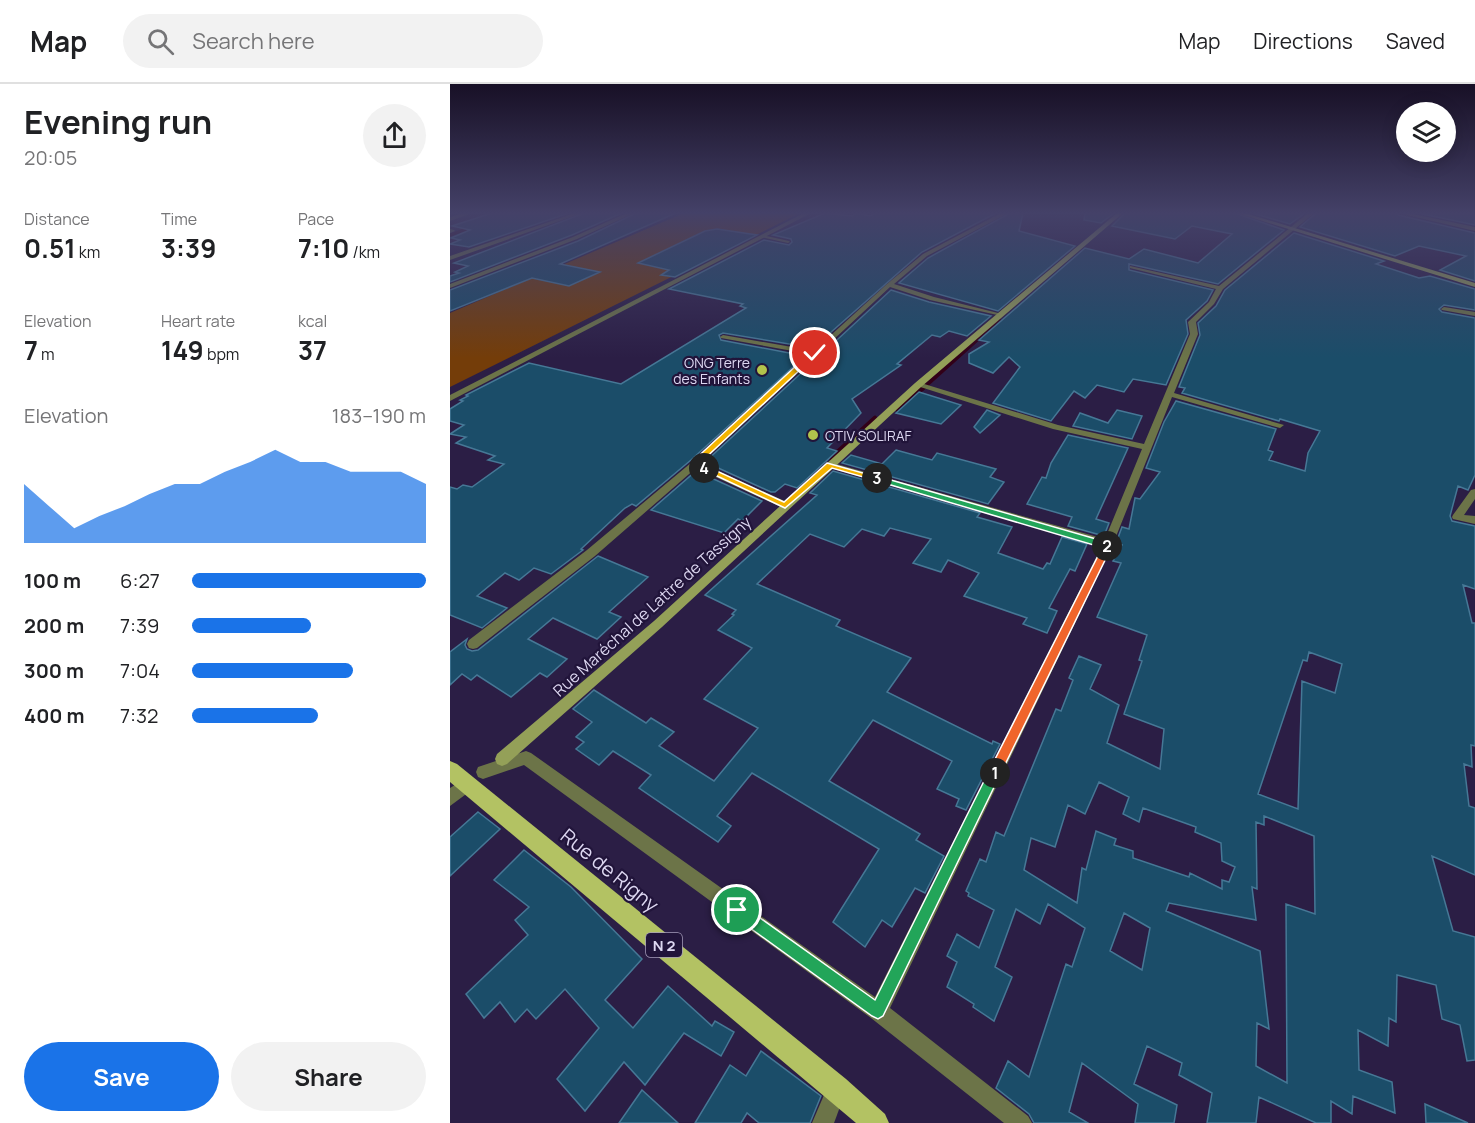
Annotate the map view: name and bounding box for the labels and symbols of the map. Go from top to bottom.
pin [789,327,840,378]
place label: ONG Terre des Enfants [673,353,750,388]
marker: ONG Terre des Enfants [755,363,769,377]
place label: OTIV SOLIRAF [825,426,912,445]
marker: OTIV SOLIRAF [806,428,820,442]
pin: 4 [689,453,719,483]
pin: 3 [862,463,892,493]
street label: Rue Maréchal de Lattre de Tassigny [548,511,756,701]
pin: 2 [1092,531,1122,561]
pin: 1 [980,758,1010,788]
street label: Rue de Rigny [555,822,665,918]
pin [711,884,762,935]
road number: N 2 [646,933,682,957]

